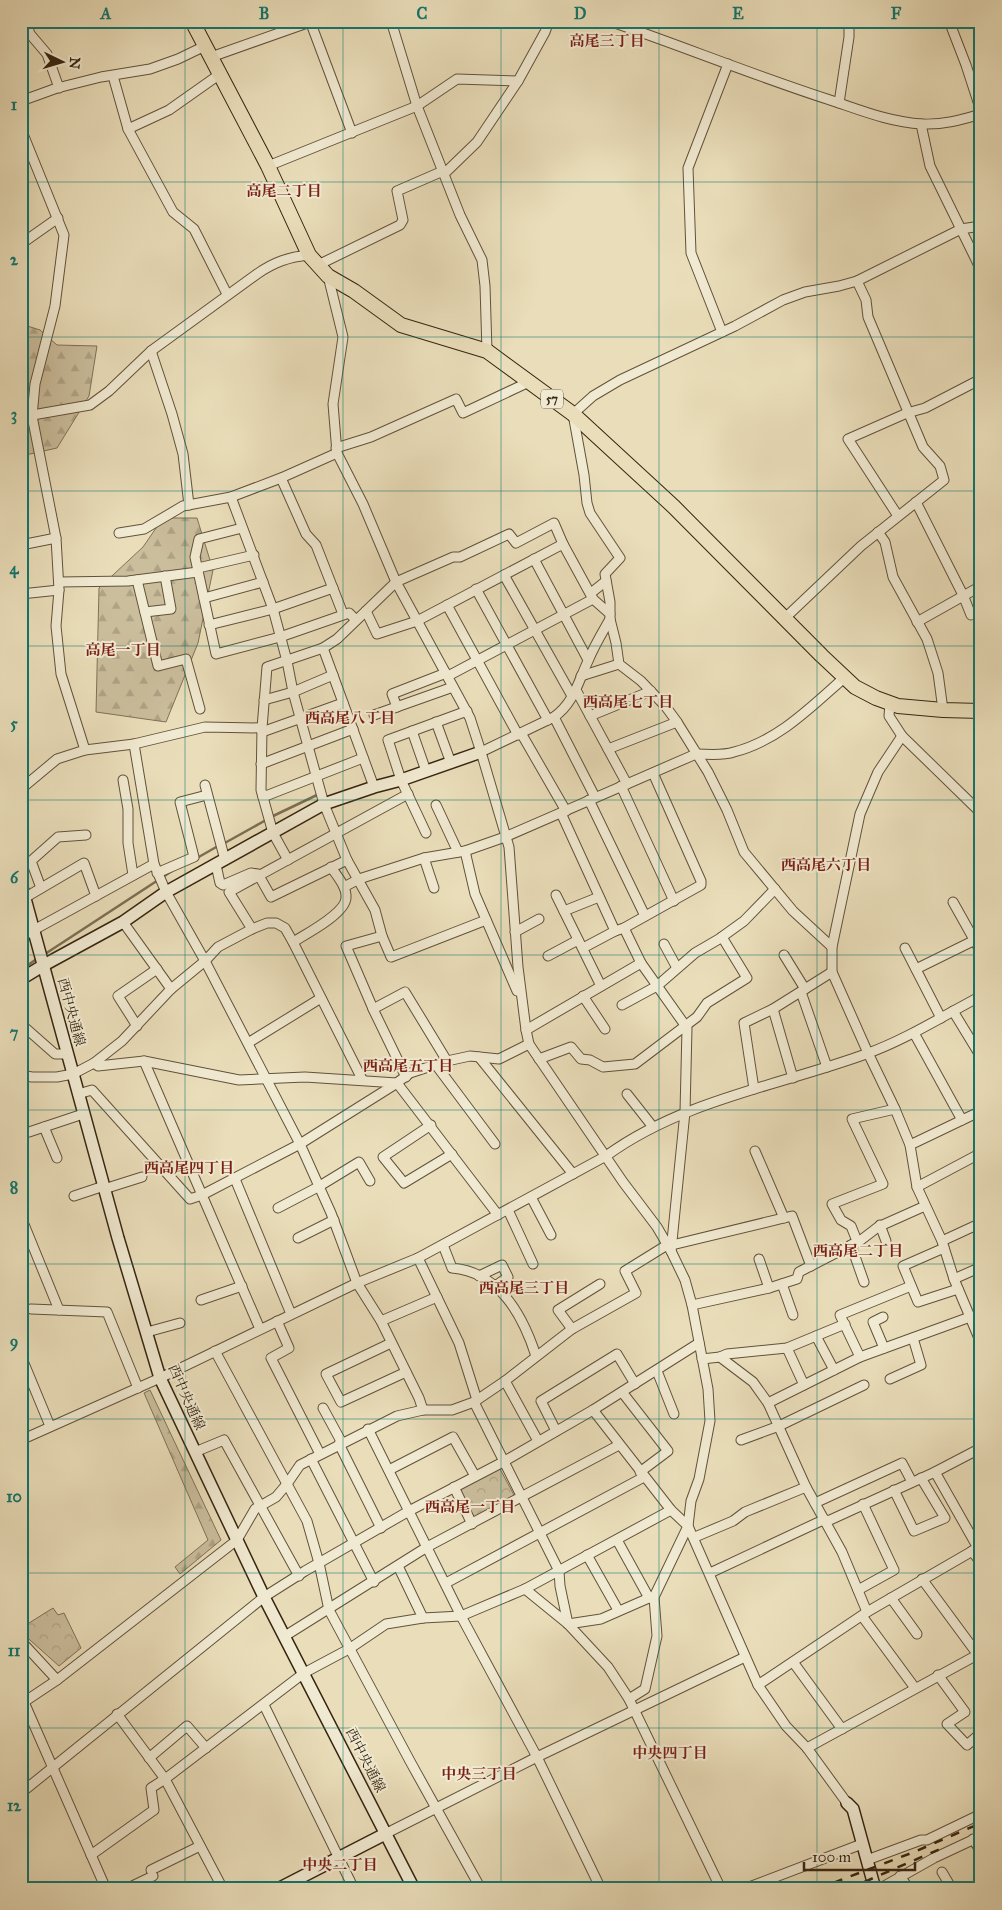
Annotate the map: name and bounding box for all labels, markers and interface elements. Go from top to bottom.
text: A [100,4,112,23]
text: B [259,4,269,23]
text: C [417,4,428,23]
text: D [574,4,587,23]
text: E [732,4,744,23]
text: F [891,4,902,23]
district label: 高尾三丁目 [569,32,645,50]
north arrow [38,38,88,88]
text: N [65,56,83,70]
text: 1 [11,95,18,114]
district label: 高尾二丁目 [246,182,322,200]
text: 2 [10,250,19,269]
road number: 57 [541,389,563,408]
text: 3 [11,405,17,425]
text: 4 [10,559,20,579]
district label: 高尾一丁目 [85,641,161,659]
district label: 西高尾七丁目 [583,693,673,711]
district label: 西高尾八丁目 [305,709,395,727]
text: 5 [10,714,18,733]
district label: 西高尾六丁目 [781,856,871,874]
text: 6 [10,868,19,887]
street label: 西中央通線 [54,976,89,1048]
text: 7 [10,1023,19,1042]
district label: 西高尾五丁目 [363,1057,453,1075]
district label: 西高尾四丁目 [144,1159,234,1177]
text: 8 [10,1178,18,1197]
district label: 西高尾二丁目 [813,1242,903,1260]
district label: 西高尾三丁目 [479,1279,569,1297]
text: 9 [10,1332,18,1352]
street label: 西中央通線 [165,1362,209,1433]
text: 10 [6,1487,22,1506]
district label: 西高尾一丁目 [425,1498,515,1516]
text: 11 [8,1641,21,1660]
street label: 西中央通線 [342,1725,389,1795]
district label: 中央四丁目 [632,1744,708,1762]
district label: 中央三丁目 [441,1765,517,1783]
text: 12 [7,1796,22,1815]
scale bar [804,1840,916,1872]
text: 100 m [812,1848,852,1866]
district label: 中央二丁目 [302,1856,378,1874]

